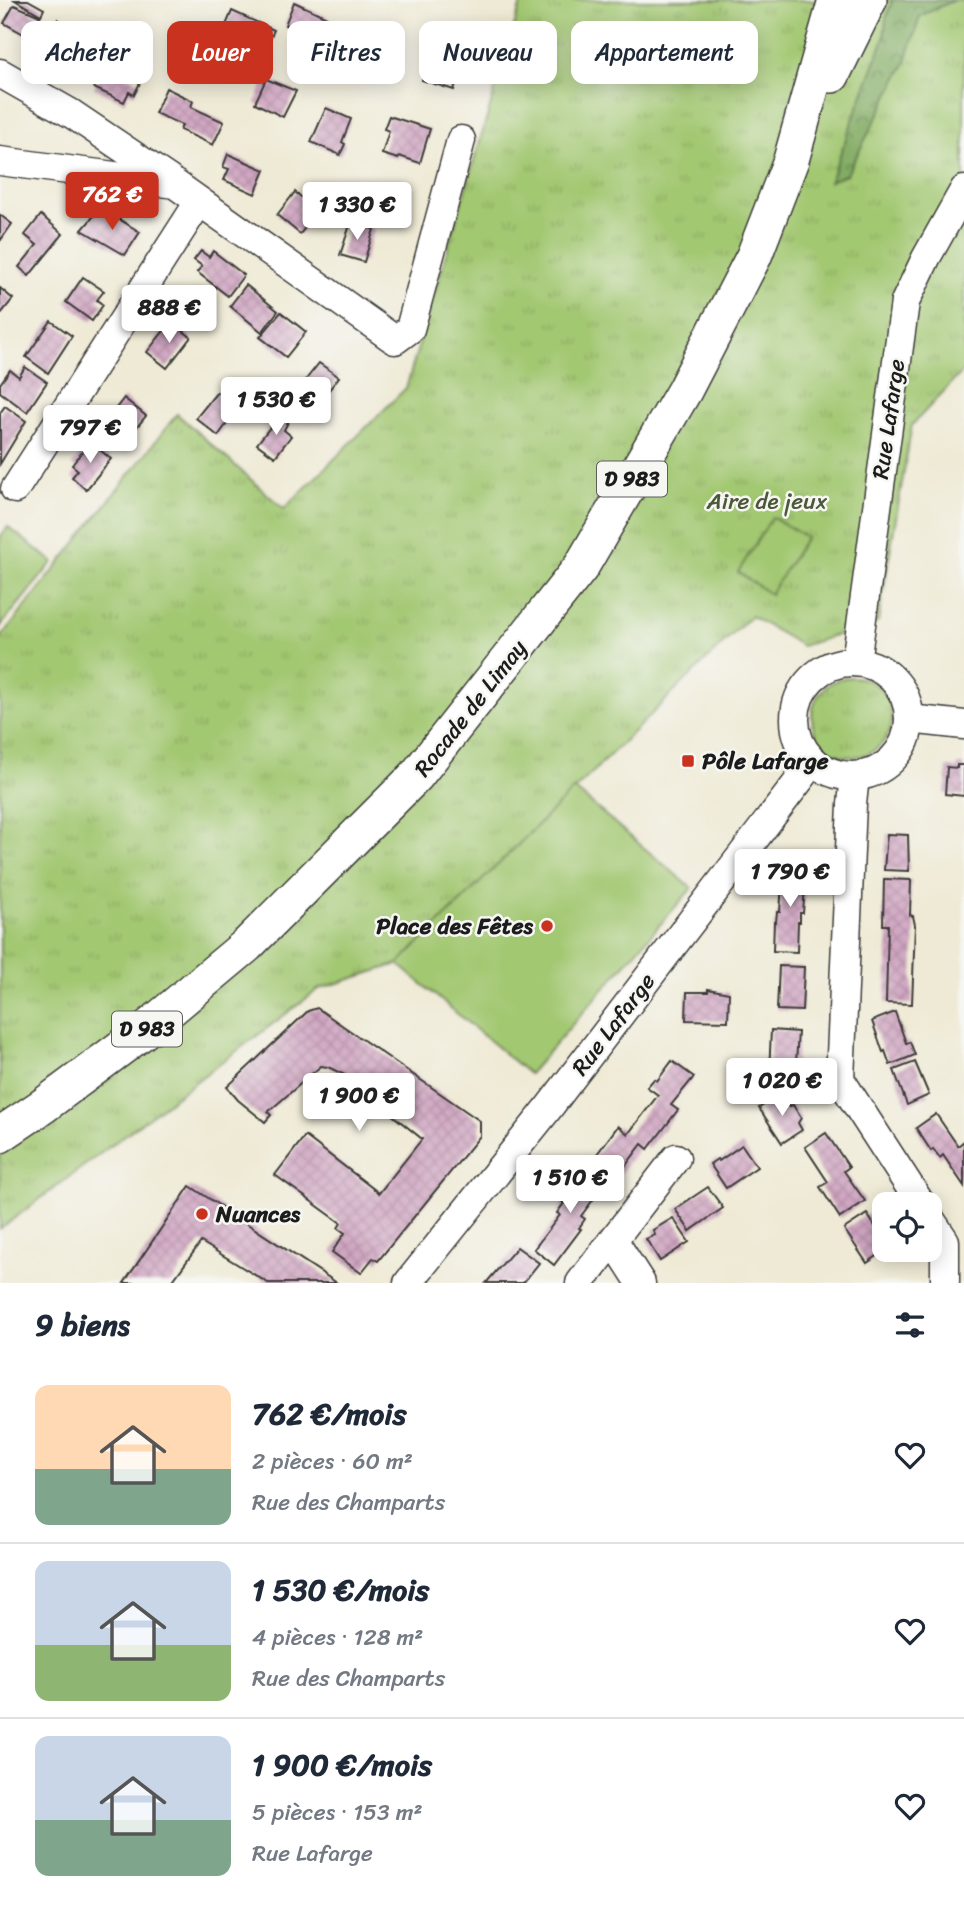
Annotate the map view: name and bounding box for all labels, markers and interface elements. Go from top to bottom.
chip: Acheter [21,21,153,84]
chip: Louer [167,21,273,84]
chip: Filtres [287,21,405,84]
chip: Nouveau [419,21,557,84]
chip: Appartement [571,21,758,84]
pin: 762 € [63,173,161,232]
text: 762 € [82,174,142,215]
pin: 1 330 € [292,182,422,242]
text: 1 330 € [319,184,395,225]
pin: 888 € [120,286,218,345]
text: 888 € [138,287,200,328]
street label: Rue Lafarge [860,356,917,482]
pin: 1 530 € [211,378,341,437]
text: 1 530 € [237,379,315,420]
pin: 797 € [41,406,139,465]
text: 797 € [59,407,121,448]
road number: D 983 [597,462,667,496]
park label: Aire de jeux [706,481,827,522]
street label: Rocade de Limay [403,630,538,786]
place label: Pôle Lafarge [702,741,829,782]
marker: Pôle Lafarge [680,753,696,769]
pin: 1 790 € [725,850,855,909]
text: 1 790 € [751,851,829,892]
place label: Place des Fêtes [376,906,534,947]
marker: Place des Fêtes [539,918,555,934]
street label: Rue Lafarge [561,964,666,1085]
road number: D 983 [112,1012,182,1046]
pin: 1 020 € [717,1058,847,1118]
text: 1 020 € [742,1060,822,1101]
pin: 1 900 € [294,1074,424,1133]
text: 1 900 € [319,1075,399,1116]
pin: 1 510 € [505,1156,635,1215]
text: 1 510 € [532,1157,608,1198]
map controls [872,1192,942,1262]
button: locate [872,1192,942,1262]
place label: Nuances [215,1194,301,1235]
marker: Nuances [194,1206,210,1222]
text: 9 biens [35,1298,130,1352]
icon: filters [891,1306,929,1344]
text: 762 €/mois [252,1387,406,1441]
icon: home [91,1413,175,1497]
icon: heart [891,1436,929,1474]
text: 2 pièces · 60 m² [252,1441,413,1482]
text: Rue des Champarts [252,1482,445,1523]
text: 1 530 €/mois [252,1563,429,1617]
icon: home [91,1589,175,1673]
icon: heart [891,1612,929,1650]
text: 4 pièces · 128 m² [252,1617,423,1658]
text: Rue des Champarts [252,1658,445,1699]
text: 1 900 €/mois [252,1738,432,1792]
icon: home [91,1764,175,1848]
icon: heart [891,1787,929,1825]
text: 5 pièces · 153 m² [252,1792,422,1833]
text: Rue Lafarge [252,1833,373,1874]

